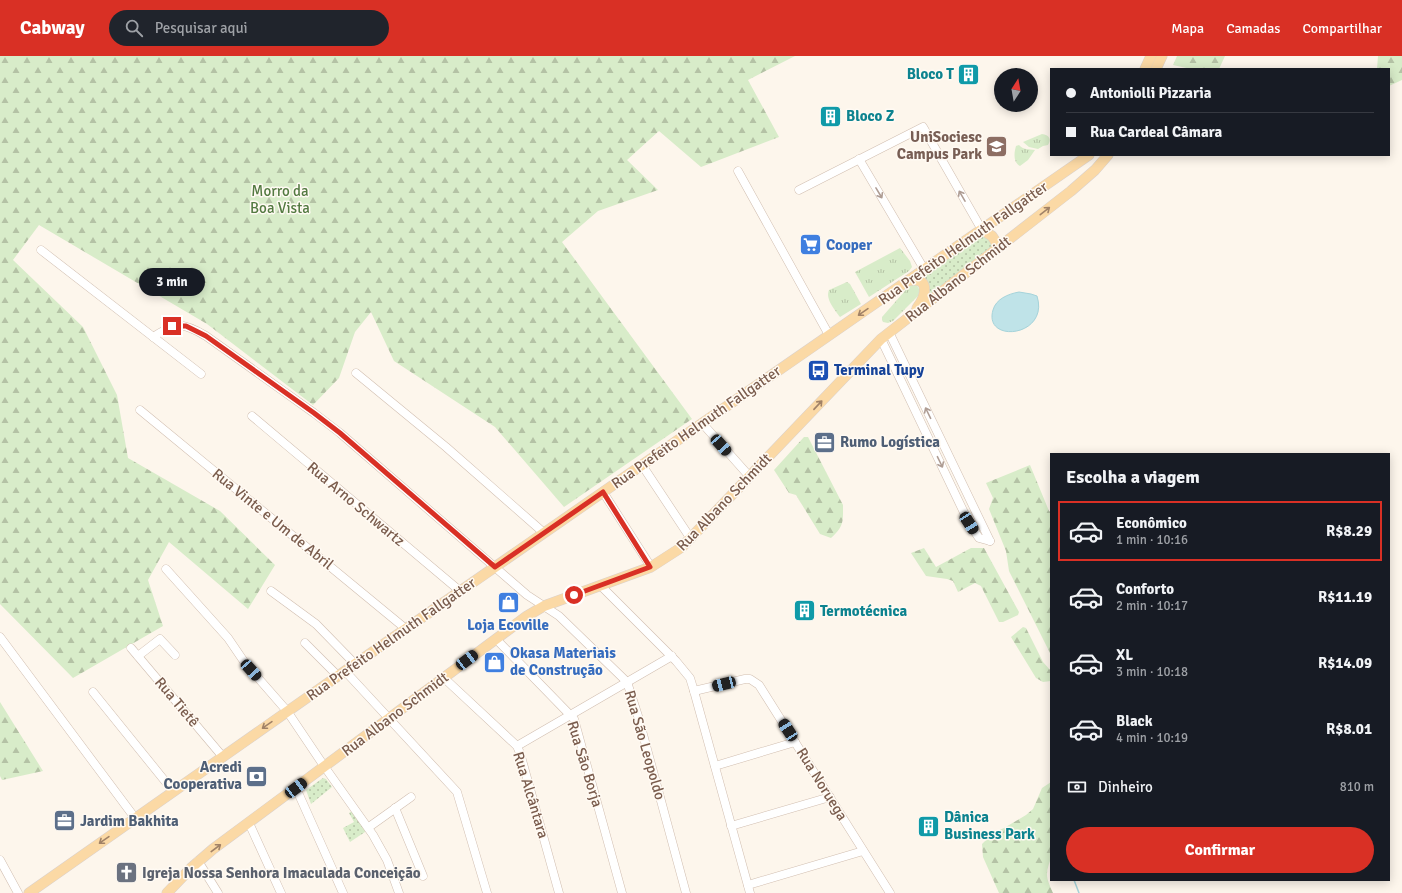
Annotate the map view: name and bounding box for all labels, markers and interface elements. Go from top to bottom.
search box [109,10,389,46]
text: Cabway [20,16,85,40]
icon: search [123,17,145,39]
text: Pesquisar aqui [155,19,248,37]
text: Mapa [1171,20,1204,37]
text: Camadas [1226,20,1280,37]
text: Compartilhar [1302,20,1382,37]
building icon: Bloco T [956,61,982,87]
place label: Bloco T [907,65,954,83]
north arrow [994,68,1038,112]
map controls [994,68,1038,112]
text: Antoniolli Pizzaria [1090,84,1211,102]
building icon: Bloco Z [818,103,844,129]
place label: Bloco Z [846,107,895,125]
text: Rua Cardeal Câmara [1090,123,1222,141]
place label: UniSociesc Campus Park [897,128,982,163]
school or university icon: UniSociesc Campus Park [984,133,1010,159]
street label: Rua Prefeito Helmuth Fallgatter [875,177,1052,308]
park label: Morro da Boa Vista [250,182,310,217]
one-way arrow [876,187,884,199]
one-way arrow [958,190,966,202]
one-way arrow [1040,207,1051,215]
supermarket icon: Cooper [797,232,823,258]
street label: Rua Albano Schmidt [902,232,1014,326]
place label: Cooper [826,236,872,254]
callout: 3 min [139,268,205,296]
text: 3 min [156,274,188,290]
one-way arrow [858,308,869,316]
route end [163,317,181,335]
bus stop icon: Terminal Tupy [806,357,832,383]
street label: Rua Prefeito Helmuth Fallgatter [608,361,785,492]
place label: Terminal Tupy [834,361,925,379]
one-way arrow [813,400,823,410]
one-way arrow [924,407,931,419]
office icon: Rumo Logística [811,429,837,455]
car [709,432,733,458]
place label: Rumo Logística [840,433,940,451]
street label: Rua Albano Schmidt [673,449,775,555]
one-way arrow [937,456,944,468]
street label: Rua Arno Schwartz [304,458,409,550]
street label: Rua Vinte e Um de Abril [209,465,337,573]
text: Escolha a viagem [1066,466,1200,488]
car [957,510,981,536]
icon: car [1068,513,1104,549]
text: Econômico [1116,514,1187,532]
text: R$8.29 [1326,522,1372,540]
text: 1 min · 10:16 [1116,532,1188,548]
street label: Rua Prefeito Helmuth Fallgatter [303,573,480,704]
icon: car [1068,579,1104,615]
text: Conforto [1116,580,1174,598]
route start [565,586,583,604]
text: R$11.19 [1318,588,1372,606]
shop icon: Loja Ecoville [495,589,521,615]
building icon: Termotécnica [791,598,817,624]
text: 2 min · 10:17 [1116,598,1188,614]
place label: Termotécnica [820,602,908,620]
place label: Loja Ecoville [467,616,549,634]
place label: Okasa Materiais de Construção [510,644,616,679]
icon: car [1068,645,1104,681]
text: XL [1116,646,1133,664]
car [454,648,480,672]
shop icon: Okasa Materiais de Construção [481,649,507,675]
text: R$14.09 [1318,654,1372,672]
car [239,657,263,683]
text: 3 min · 10:18 [1116,664,1188,680]
street label: Rua Albano Schmidt [338,668,452,760]
street label: Rua Tietê [151,673,203,731]
car [711,675,737,693]
street label: Rua São Leopoldo [621,688,669,802]
icon: car [1068,711,1104,747]
text: Black [1116,712,1153,730]
car [776,717,800,743]
street label: Rua São Borja [563,719,607,809]
text: R$8.01 [1326,720,1372,738]
one-way arrow [262,721,273,729]
text: 4 min · 10:19 [1116,730,1188,746]
street label: Rua Noruega [793,744,851,824]
street label: Rua Alcântara [509,749,553,841]
place label: Acredi Cooperativa [164,758,242,793]
bank icon: Acredi Cooperativa [244,763,270,789]
car [283,776,309,800]
icon: cash [1066,776,1088,798]
text: Dinheiro [1098,778,1153,796]
text: 810 m [1340,779,1374,795]
office icon: Jardim Bakhita [52,808,78,834]
place label: Dânica Business Park [944,808,1035,843]
place label: Jardim Bakhita [80,812,179,830]
building icon: Dânica Business Park [915,813,941,839]
button: Confirmar [1066,827,1374,873]
one-way arrow [98,836,109,844]
one-way arrow [210,844,221,852]
church icon: Igreja Nossa Senhora Imaculada Conceição [113,860,139,886]
place label: Igreja Nossa Senhora Imaculada Conceição [142,864,421,882]

